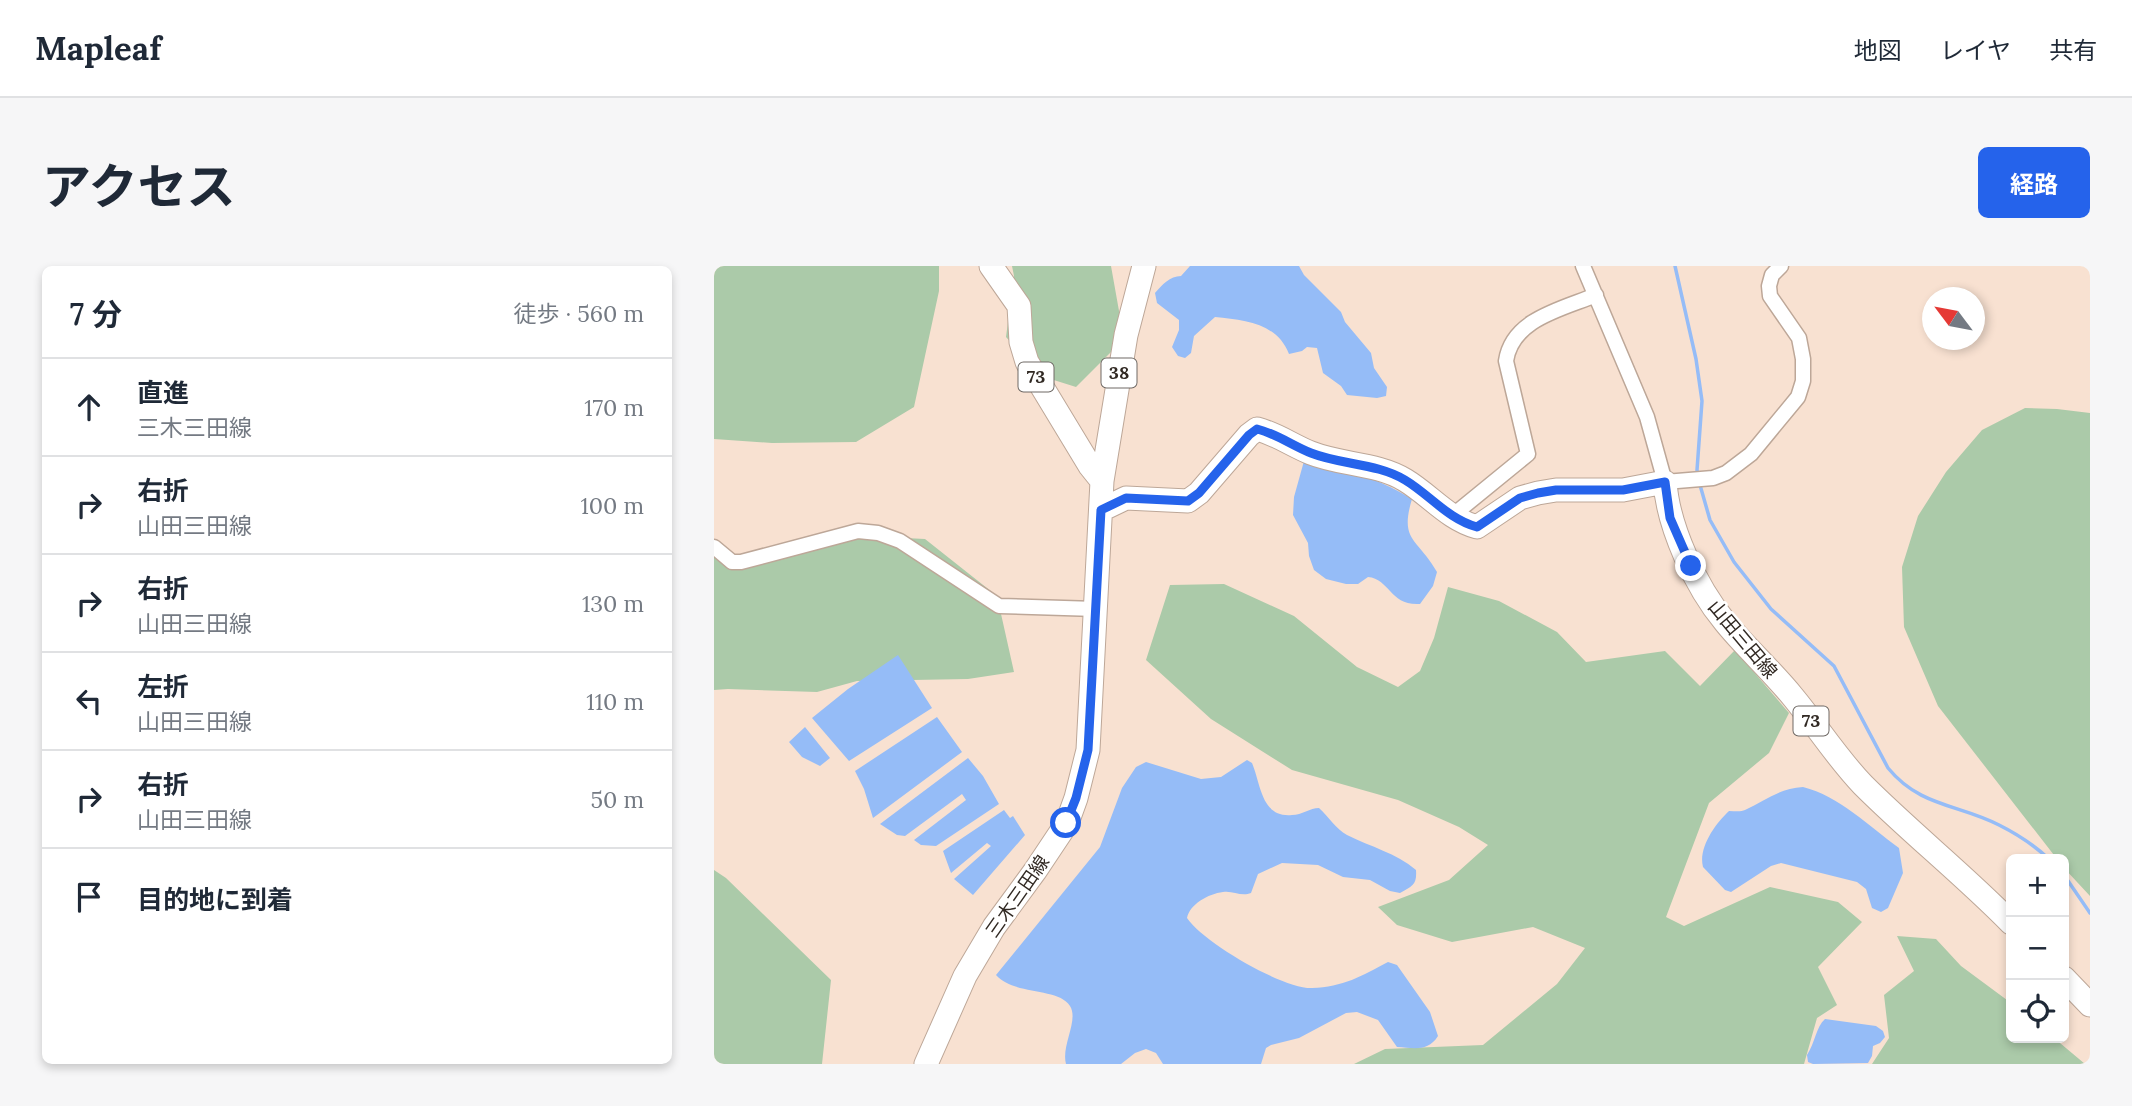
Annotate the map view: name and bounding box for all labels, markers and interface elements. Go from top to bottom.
text: Mapleaf [35,27,161,69]
text: 地図 [1854,35,1902,66]
text: レイヤ [1940,35,2011,66]
text: 共有 [2049,35,2097,66]
button: 経路 [1978,147,2090,218]
text: アクセス [42,155,236,217]
north arrow [1922,287,1985,350]
text: 7 分 [70,295,122,333]
text: 徒歩 · 560 m [513,299,644,328]
road number: 38 [1102,358,1136,388]
road number: 73 [1018,362,1054,392]
text: 直進 [137,376,189,409]
icon: ahead [70,388,108,426]
text: 170 m [584,393,644,422]
text: 三木三田線 [137,413,252,442]
text: 右折 [137,474,189,507]
icon: right [70,486,108,524]
text: 100 m [580,491,644,520]
text: 山田三田線 [137,511,252,540]
route end [1675,550,1706,581]
text: 右折 [137,572,189,605]
icon: right [70,584,108,622]
text: 130 m [582,589,644,618]
street label: 山田三田線 [1703,595,1783,683]
text: 山田三田線 [137,609,252,638]
text: 左折 [137,670,189,703]
icon: left [70,682,108,720]
text: 110 m [586,687,644,716]
road number: 73 [1794,706,1828,736]
text: 山田三田線 [137,707,252,736]
text: 右折 [137,768,189,801]
icon: right [70,780,108,818]
text: 50 m [591,785,644,814]
text: 山田三田線 [137,805,252,834]
route start [1050,807,1081,838]
street label: 三木三田線 [980,850,1054,942]
map controls [2006,854,2069,1043]
button: + [2006,854,2069,917]
icon: arrive [70,878,108,916]
text: 目的地に到着 [137,883,293,916]
button: − [2006,917,2069,980]
button: locate [2006,980,2069,1043]

